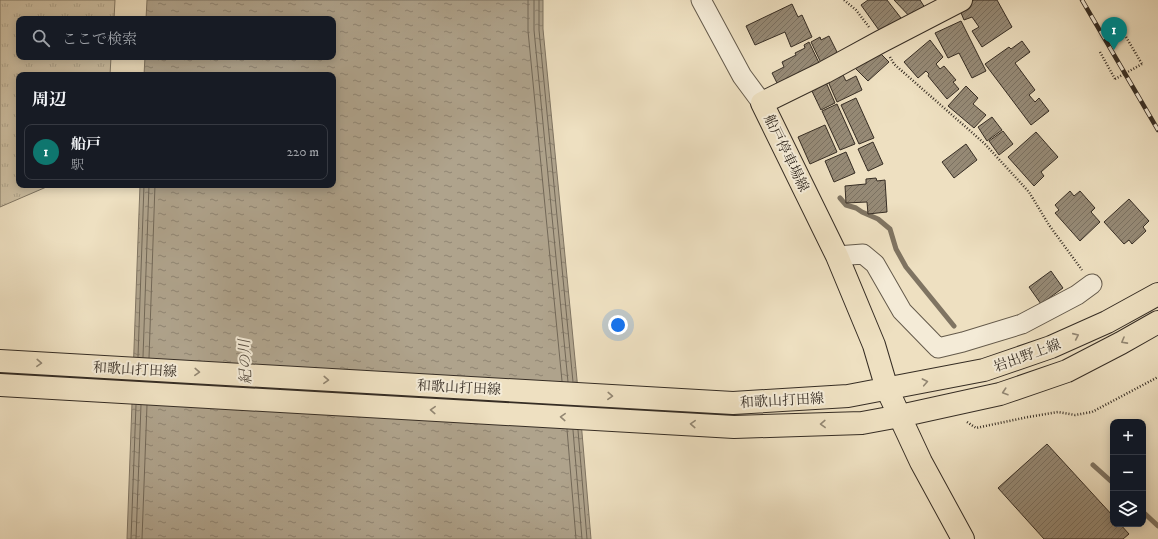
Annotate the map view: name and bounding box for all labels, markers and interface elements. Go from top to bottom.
search box [16,16,336,60]
pin: 1 [1101,17,1127,50]
icon: search [30,27,52,49]
text: ここで検索 [62,30,137,49]
text: 周辺 [32,89,66,111]
street label: 船戸停車場線 [760,112,813,195]
text: 船戸 [71,135,101,154]
text: 1 [44,144,48,160]
text: 220 m [287,144,319,160]
text: 駅 [71,157,84,173]
your location [608,315,628,335]
one-way arrow [1071,333,1079,341]
street label: 岩出野上線 [991,336,1063,376]
water label: 紀の川 [235,337,256,385]
one-way arrow [1121,337,1128,344]
one-way arrow [36,359,42,368]
street label: 和歌山打田線 [93,359,177,381]
one-way arrow [194,368,200,377]
one-way arrow [323,375,329,384]
street label: 和歌山打田線 [417,377,501,399]
one-way arrow [922,378,928,386]
one-way arrow [1002,387,1009,396]
street label: 和歌山打田線 [740,390,824,412]
one-way arrow [607,392,613,401]
one-way arrow [430,405,436,414]
one-way arrow [560,413,566,421]
map controls [1110,419,1146,527]
button: + [1110,419,1146,455]
one-way arrow [690,420,696,429]
one-way arrow [820,420,826,428]
button: − [1110,455,1146,491]
button: layers [1110,491,1146,527]

